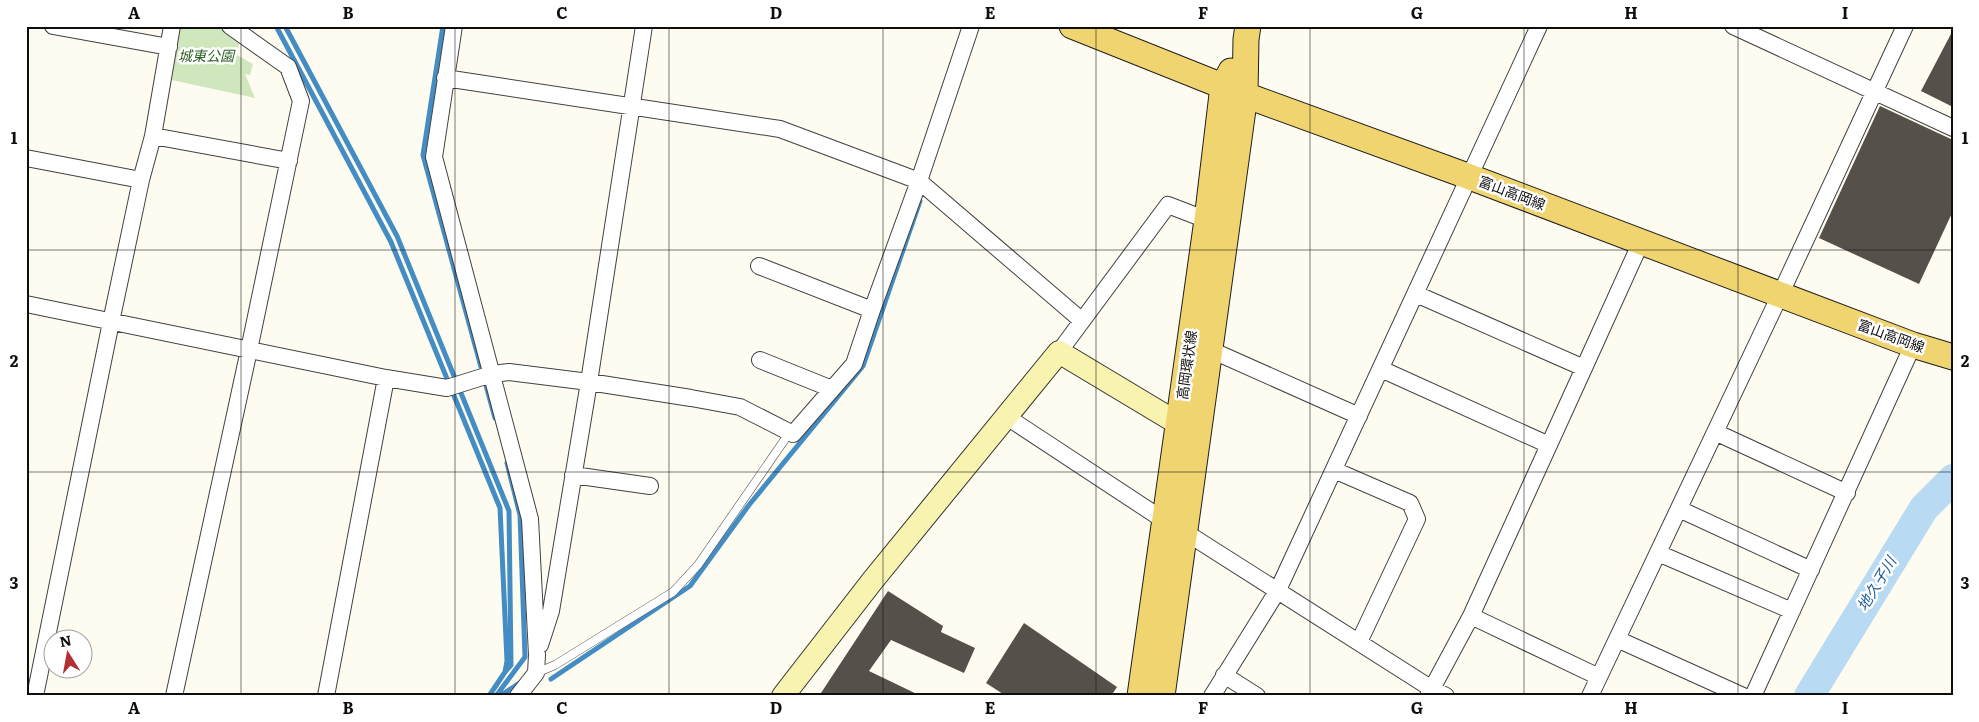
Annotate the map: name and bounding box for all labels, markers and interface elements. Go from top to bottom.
text: A [128,0,140,24]
text: B [342,0,354,24]
text: C [556,0,568,24]
text: D [770,0,782,24]
text: E [985,0,996,24]
text: F [1198,0,1208,24]
text: G [1411,0,1423,24]
text: H [1624,0,1638,24]
text: I [1842,0,1848,24]
park label: 城東公園 [178,45,236,65]
text: 1 [11,125,18,149]
text: 1 [1962,125,1969,149]
street label: 富山高岡線 [1476,170,1549,214]
street label: 富山高岡線 [1855,314,1928,356]
street label: 高岡環状線 [1171,329,1201,401]
text: 2 [10,348,19,372]
text: 2 [1961,348,1970,372]
water label: 地久子川 [1850,550,1902,615]
text: 3 [10,570,19,594]
text: 3 [1961,570,1970,594]
text: N [58,629,73,651]
north arrow [42,630,92,680]
text: A [128,695,140,719]
text: B [342,695,354,719]
text: C [556,695,568,719]
text: D [770,695,782,719]
text: E [985,695,996,719]
text: F [1198,695,1208,719]
text: G [1411,695,1423,719]
text: H [1624,695,1638,719]
text: I [1842,695,1848,719]

